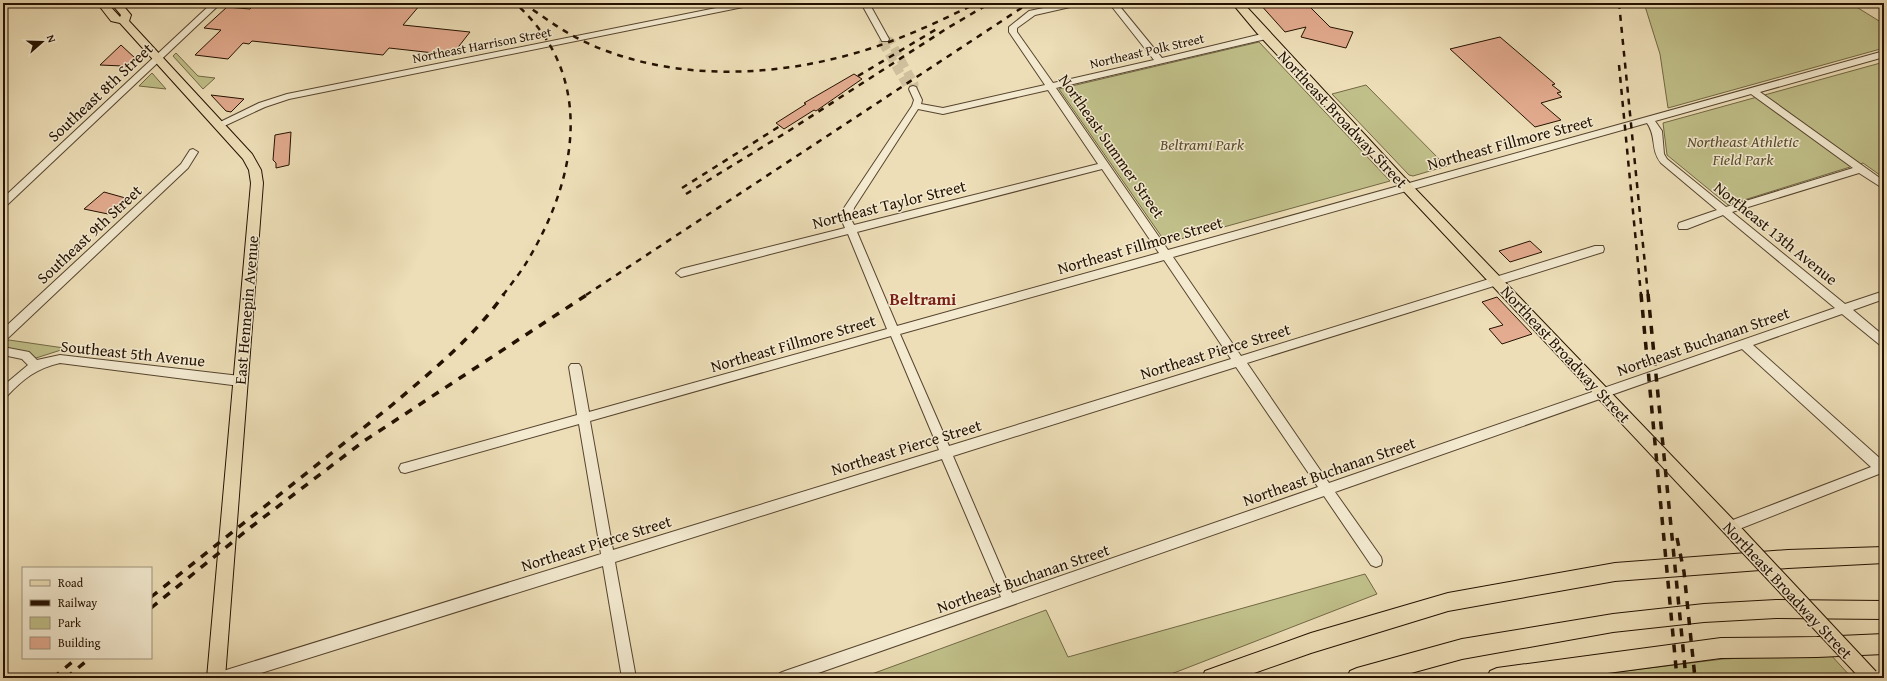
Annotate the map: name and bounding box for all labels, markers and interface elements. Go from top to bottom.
north arrow [22,22,62,62]
street label: Northeast Harrison Street [411,22,554,68]
street label: Northeast Polk Street [1088,29,1206,73]
text: N [43,32,60,45]
street label: Southeast 8th Street [42,37,158,147]
street label: Northeast Broadway Street [1273,45,1414,194]
street label: Northeast Summer Street [1053,69,1171,223]
street label: Northeast Fillmore Street [1424,108,1596,176]
park label: Northeast Athletic Field Park [1686,129,1799,171]
park label: Beltrami Park [1159,132,1245,156]
street label: Northeast Taylor Street [810,173,969,235]
street label: Northeast 13th Avenue [1709,175,1843,291]
street label: Southeast 9th Street [31,179,147,289]
street label: Northeast Fillmore Street [1055,210,1226,280]
street label: East Hennepin Avenue [228,234,264,386]
street label: Northeast Broadway Street [1496,280,1637,429]
district label: Beltrami [890,286,956,311]
street label: Northeast Buchanan Street [1613,300,1793,382]
street label: Northeast Fillmore Street [708,308,879,378]
street label: Northeast Pierce Street [1137,317,1293,385]
street label: Southeast 5th Avenue [60,333,206,373]
street label: Northeast Pierce Street [828,413,984,481]
street label: Northeast Buchanan Street [1239,430,1419,512]
street label: Northeast Pierce Street [518,509,674,577]
street label: Northeast Broadway Street [1718,516,1859,665]
street label: Northeast Buchanan Street [933,537,1113,619]
legend [22,567,152,659]
text: Road [58,574,84,591]
text: Railway [58,594,97,611]
text: Park [58,614,82,631]
text: Building [58,634,101,651]

